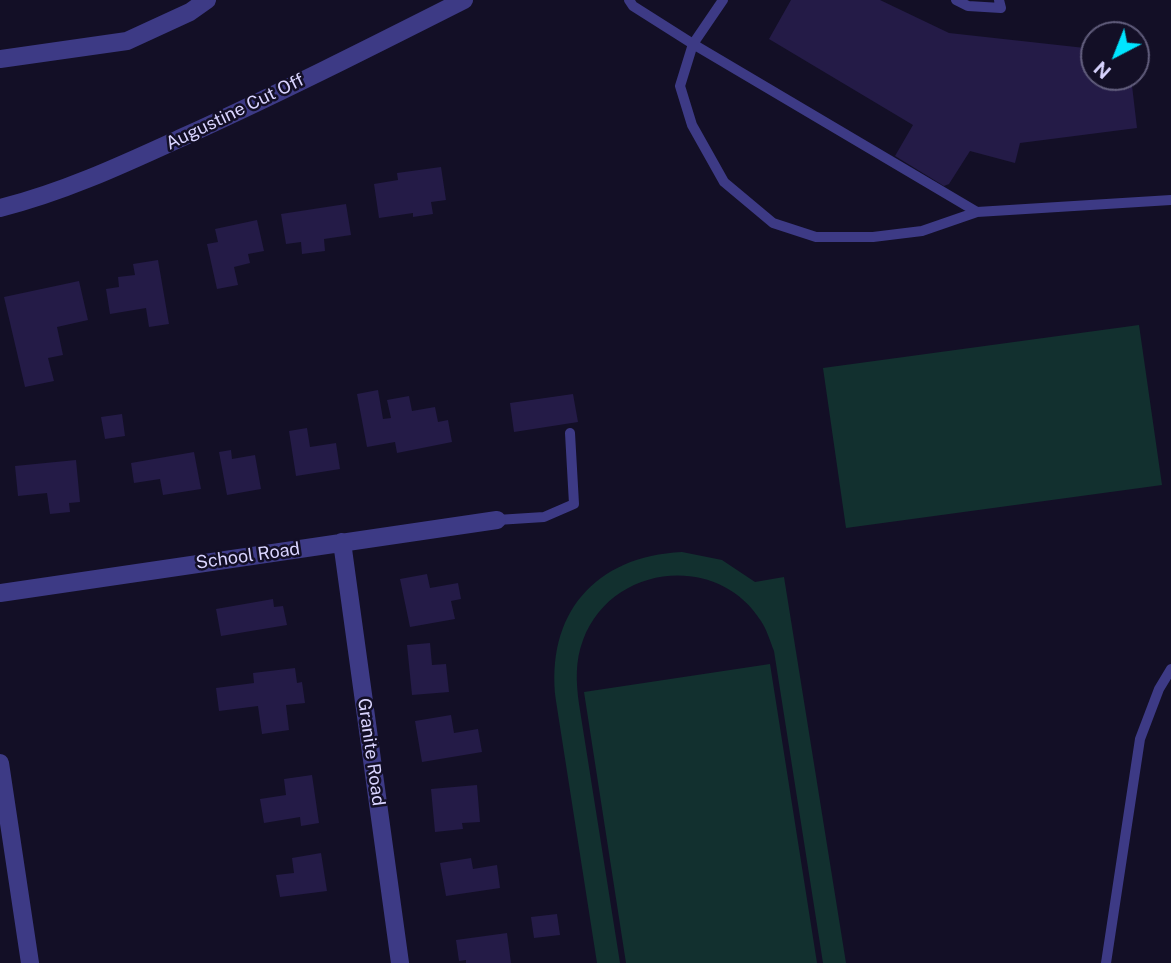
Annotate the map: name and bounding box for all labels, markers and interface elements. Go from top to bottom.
north arrow [1080,21,1150,91]
text: N [1089,57,1115,83]
street label: Augustine Cut Off [162,69,308,155]
street label: School Road [195,538,301,574]
street label: Granite Road [353,697,389,807]

